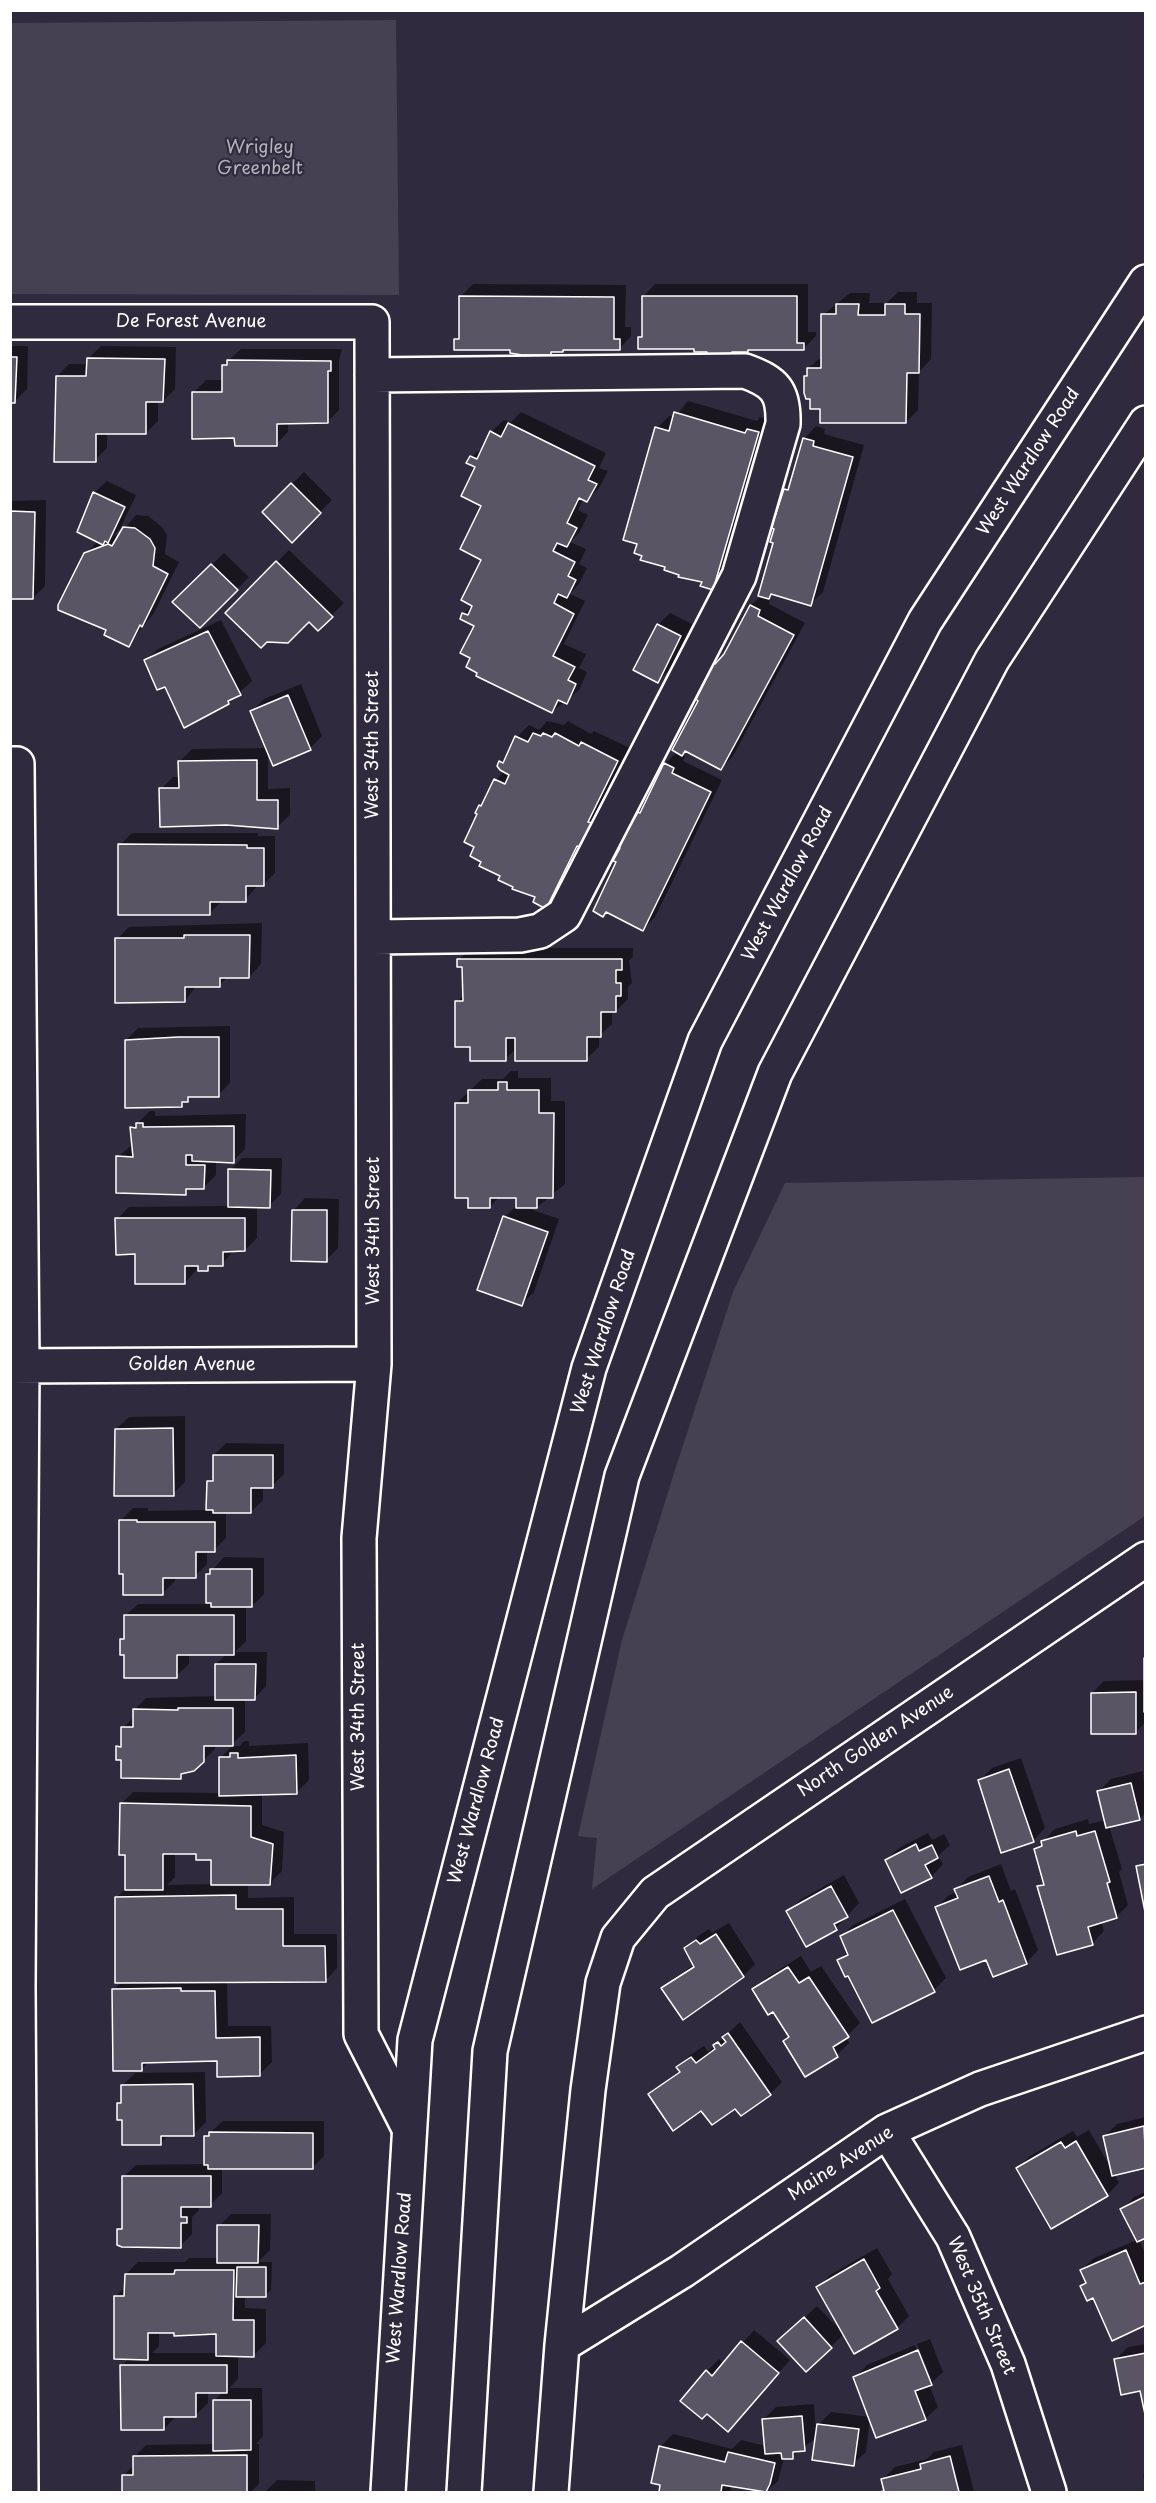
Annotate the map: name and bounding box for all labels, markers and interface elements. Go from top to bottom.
park label: Wrigley Greenbelt [217,137,303,180]
street label: De Forest Avenue [116,311,266,333]
street label: West Wardlow Road [973,384,1085,540]
street label: West 34th Street [362,671,384,819]
street label: West Wardlow Road [738,803,838,965]
street label: West 34th Street [363,1157,385,1305]
street label: West Wardlow Road [567,1247,641,1417]
street label: Golden Avenue [128,1354,256,1376]
street label: West 34th Street [348,1643,370,1791]
street label: North Golden Avenue [794,1682,958,1802]
street label: West Wardlow Road [444,1715,510,1887]
street label: Maine Avenue [784,2122,898,2206]
street label: West Wardlow Road [383,2191,417,2365]
street label: West 35th Street [942,2234,1020,2378]

